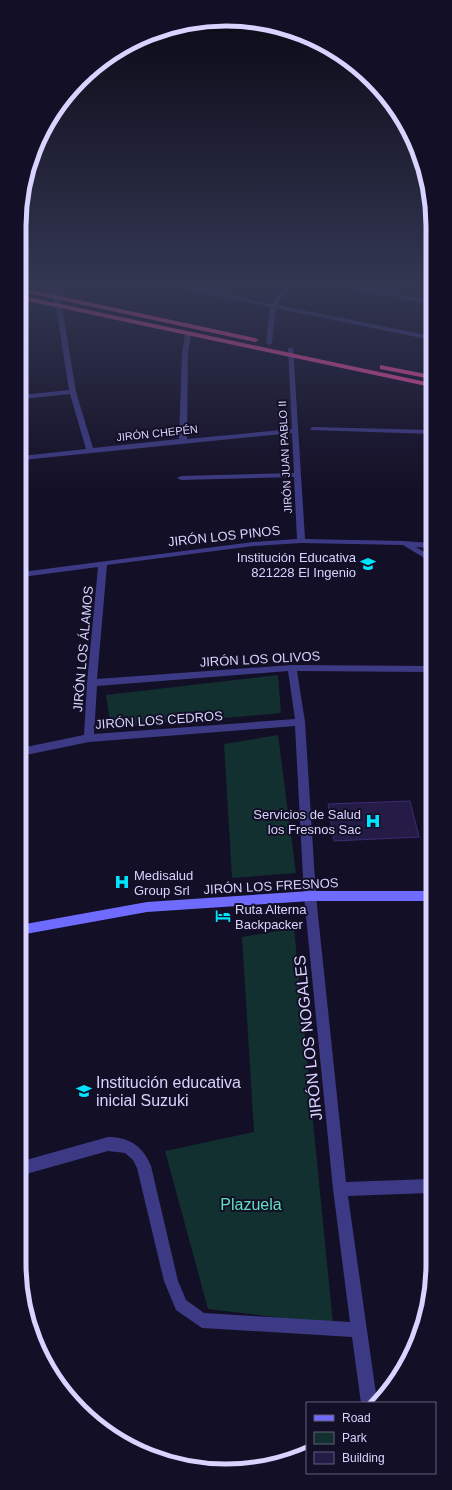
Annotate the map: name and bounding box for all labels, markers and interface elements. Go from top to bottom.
street label: JIRÓN JUAN PABLO II [276,400,294,514]
street label: JIRÓN CHEPÉN [116,423,198,443]
street label: JIRÓN LOS PINOS [167,523,281,549]
place label: Institución Educativa 821228 El Ingenio [237,550,357,580]
school or university icon: Institución Educativa 821228 El Ingenio [359,555,377,573]
street label: JIRÓN LOS ÁLAMOS [70,585,96,713]
street label: JIRÓN LOS OLIVOS [199,648,321,670]
street label: JIRÓN LOS CEDROS [95,708,224,732]
place label: Servicios de Salud los Fresnos Sac [253,807,361,837]
hospital icon: Servicios de Salud los Fresnos Sac [364,812,382,830]
place label: Medisalud Group Srl [134,868,193,898]
hospital icon: Medisalud Group Srl [113,873,131,891]
street label: JIRÓN LOS FRESNOS [203,875,339,897]
place label: Ruta Alterna Backpacker [235,902,307,932]
hotel icon: Ruta Alterna Backpacker [214,907,232,925]
street label: JIRÓN LOS NOGALES [290,954,325,1122]
place label: Institución educativa inicial Suzuki [96,1074,241,1109]
school or university icon: Institución educativa inicial Suzuki [75,1082,93,1100]
park label: Plazuela [220,1196,282,1213]
legend [306,1402,436,1474]
text: Road [342,1411,371,1425]
text: Park [342,1431,368,1445]
text: Building [342,1451,385,1465]

